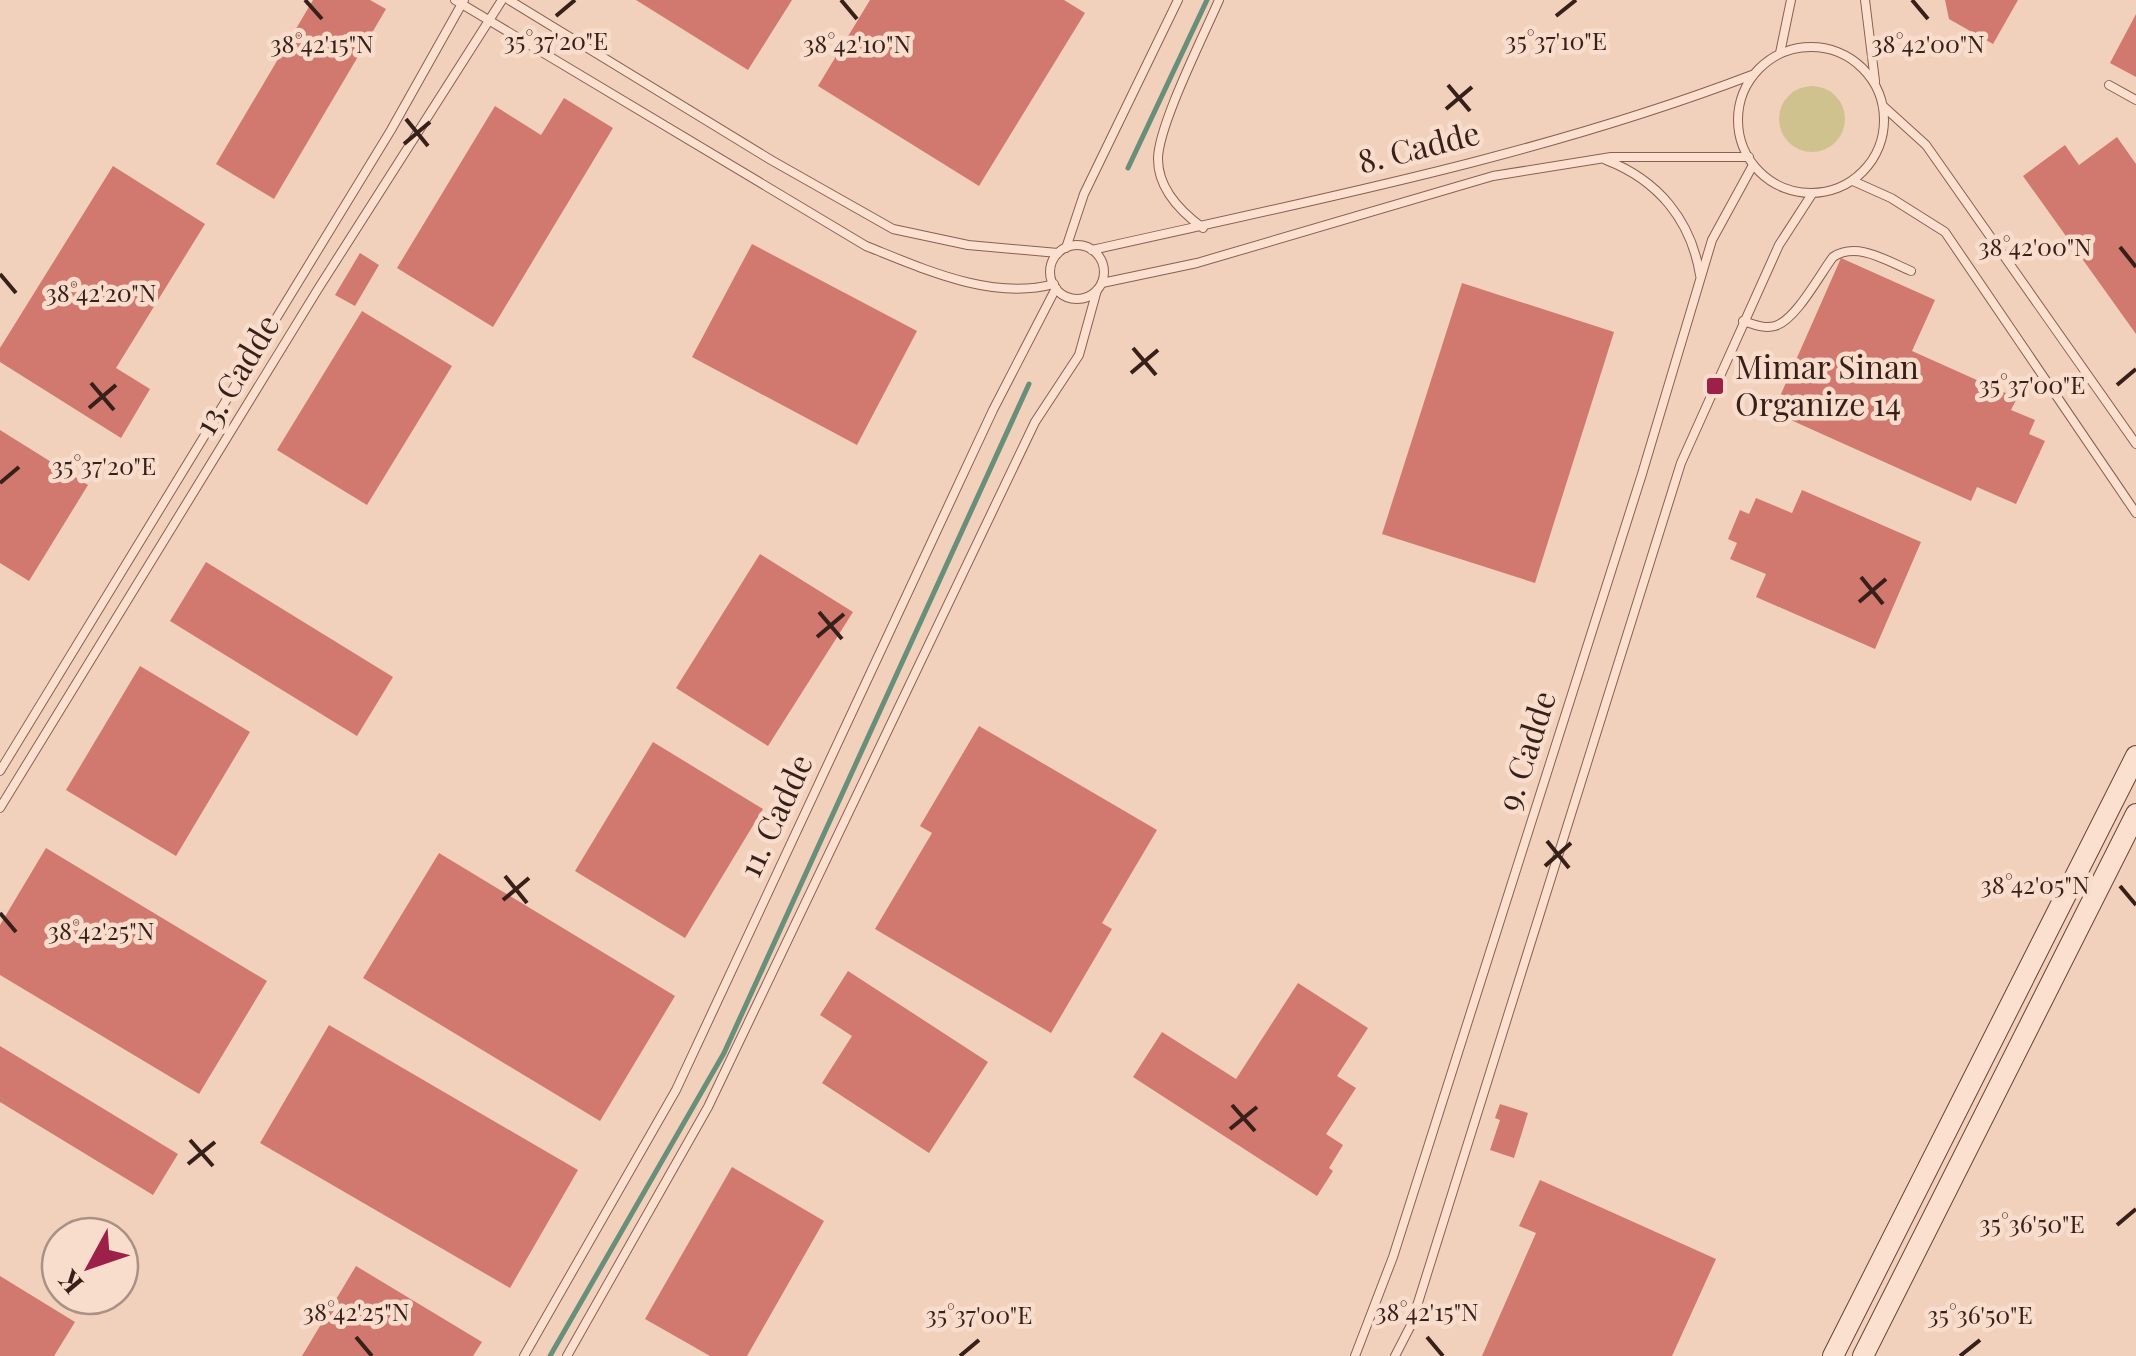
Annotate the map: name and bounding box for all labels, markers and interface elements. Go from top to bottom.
text: 35°37'20"E [504,23,608,56]
text: 35°37'10"E [1505,23,1607,56]
text: 38°42'15"N [270,26,374,59]
text: 38°42'10"N [803,26,911,59]
text: 38°42'00"N [1871,26,1985,59]
street label: 8. Cadde [1353,110,1484,181]
text: 38°42'00"N [1978,229,2092,262]
text: 38°42'20"N [46,275,156,308]
street label: 13. Cadde [182,306,288,442]
place label: Mimar Sinan Organize 14 [1735,344,1919,424]
text: 35°37'00"E [1978,367,2086,400]
marker: Mimar Sinan Organize 14 [1704,375,1726,397]
text: 35°37'20"E [52,448,156,481]
street label: 9. Cadde [1485,685,1564,816]
street label: 11. Cadde [727,746,821,883]
text: 38°42'05"N [1980,867,2090,900]
text: 38°42'25"N [48,913,154,946]
text: 35°36'50"E [1979,1206,2085,1239]
north arrow [40,1216,140,1316]
text: K [48,1263,90,1303]
text: 38°42'25"N [303,1294,409,1327]
text: 38°42'15"N [1375,1294,1479,1327]
text: 35°37'00"E [925,1297,1033,1330]
text: 35°36'50"E [1927,1297,2033,1330]

